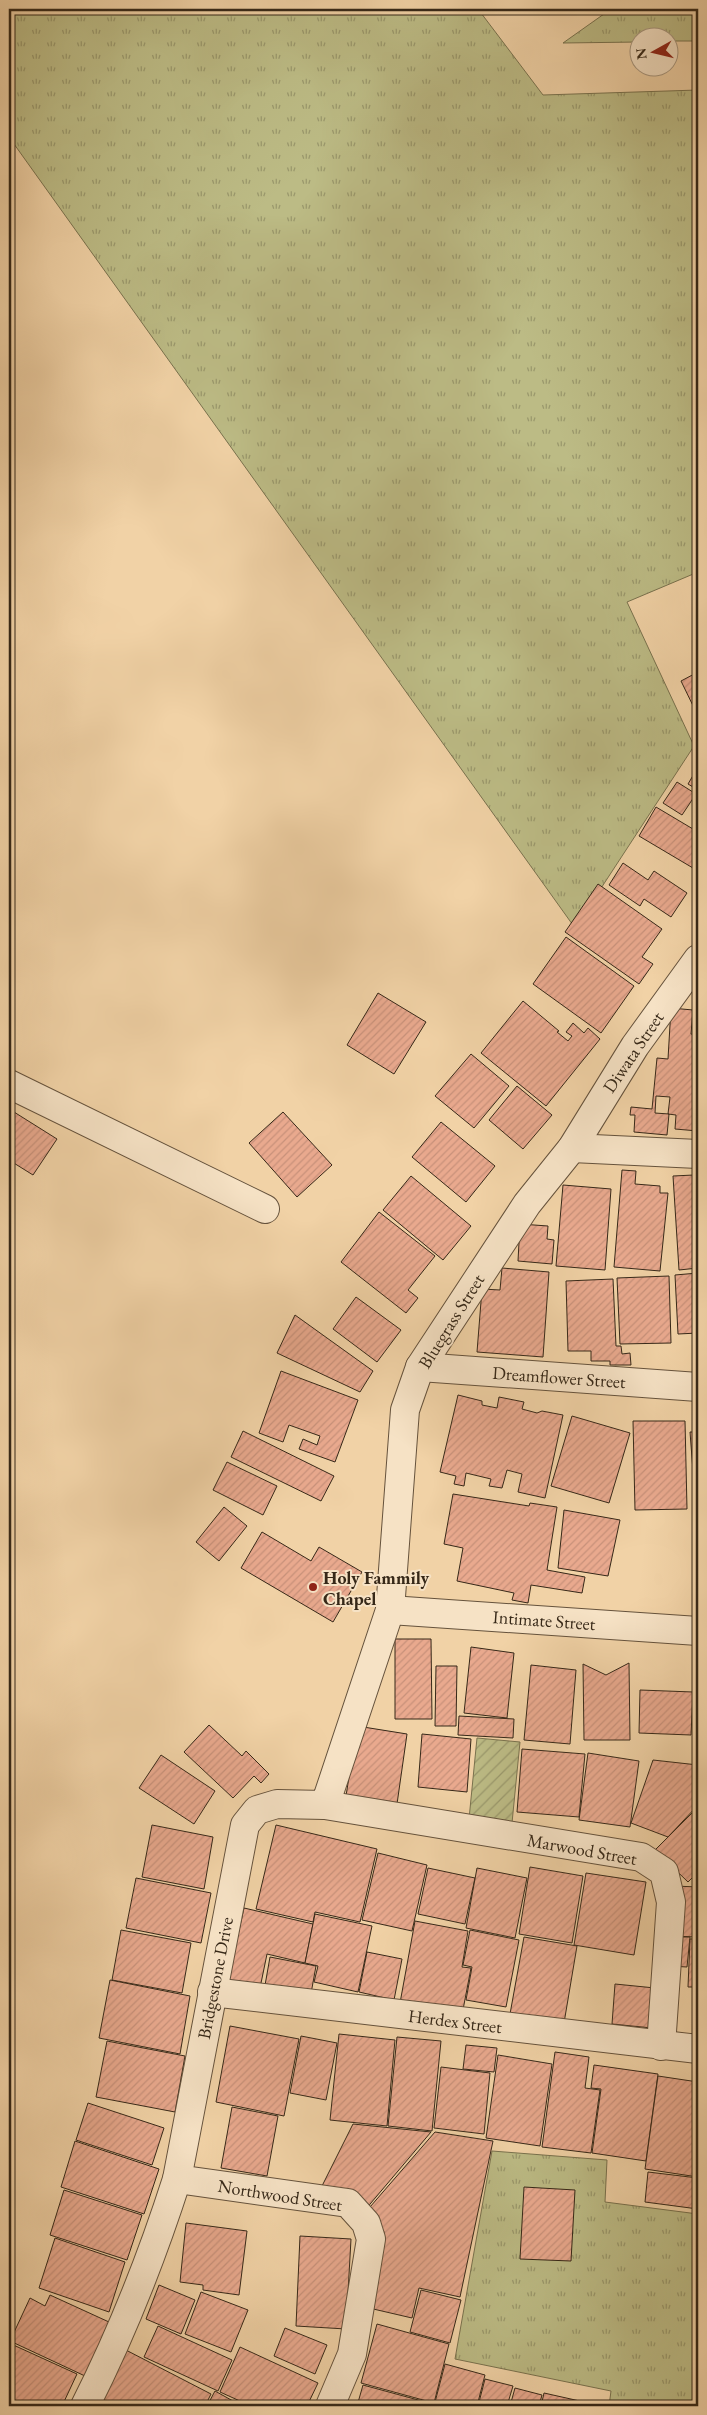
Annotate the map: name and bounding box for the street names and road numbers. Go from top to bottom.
street label: Diwata Street [597,1007,669,1097]
street label: Bluegrass Street [413,1269,489,1373]
street label: Dreamflower Street [492,1361,627,1393]
street label: Intimate Street [492,1605,596,1635]
street label: Marwood Street [525,1828,639,1870]
street label: Bridgestone Drive [192,1915,238,2041]
street label: Herdex Street [407,2004,504,2038]
street label: Northwood Street [216,2174,344,2216]

